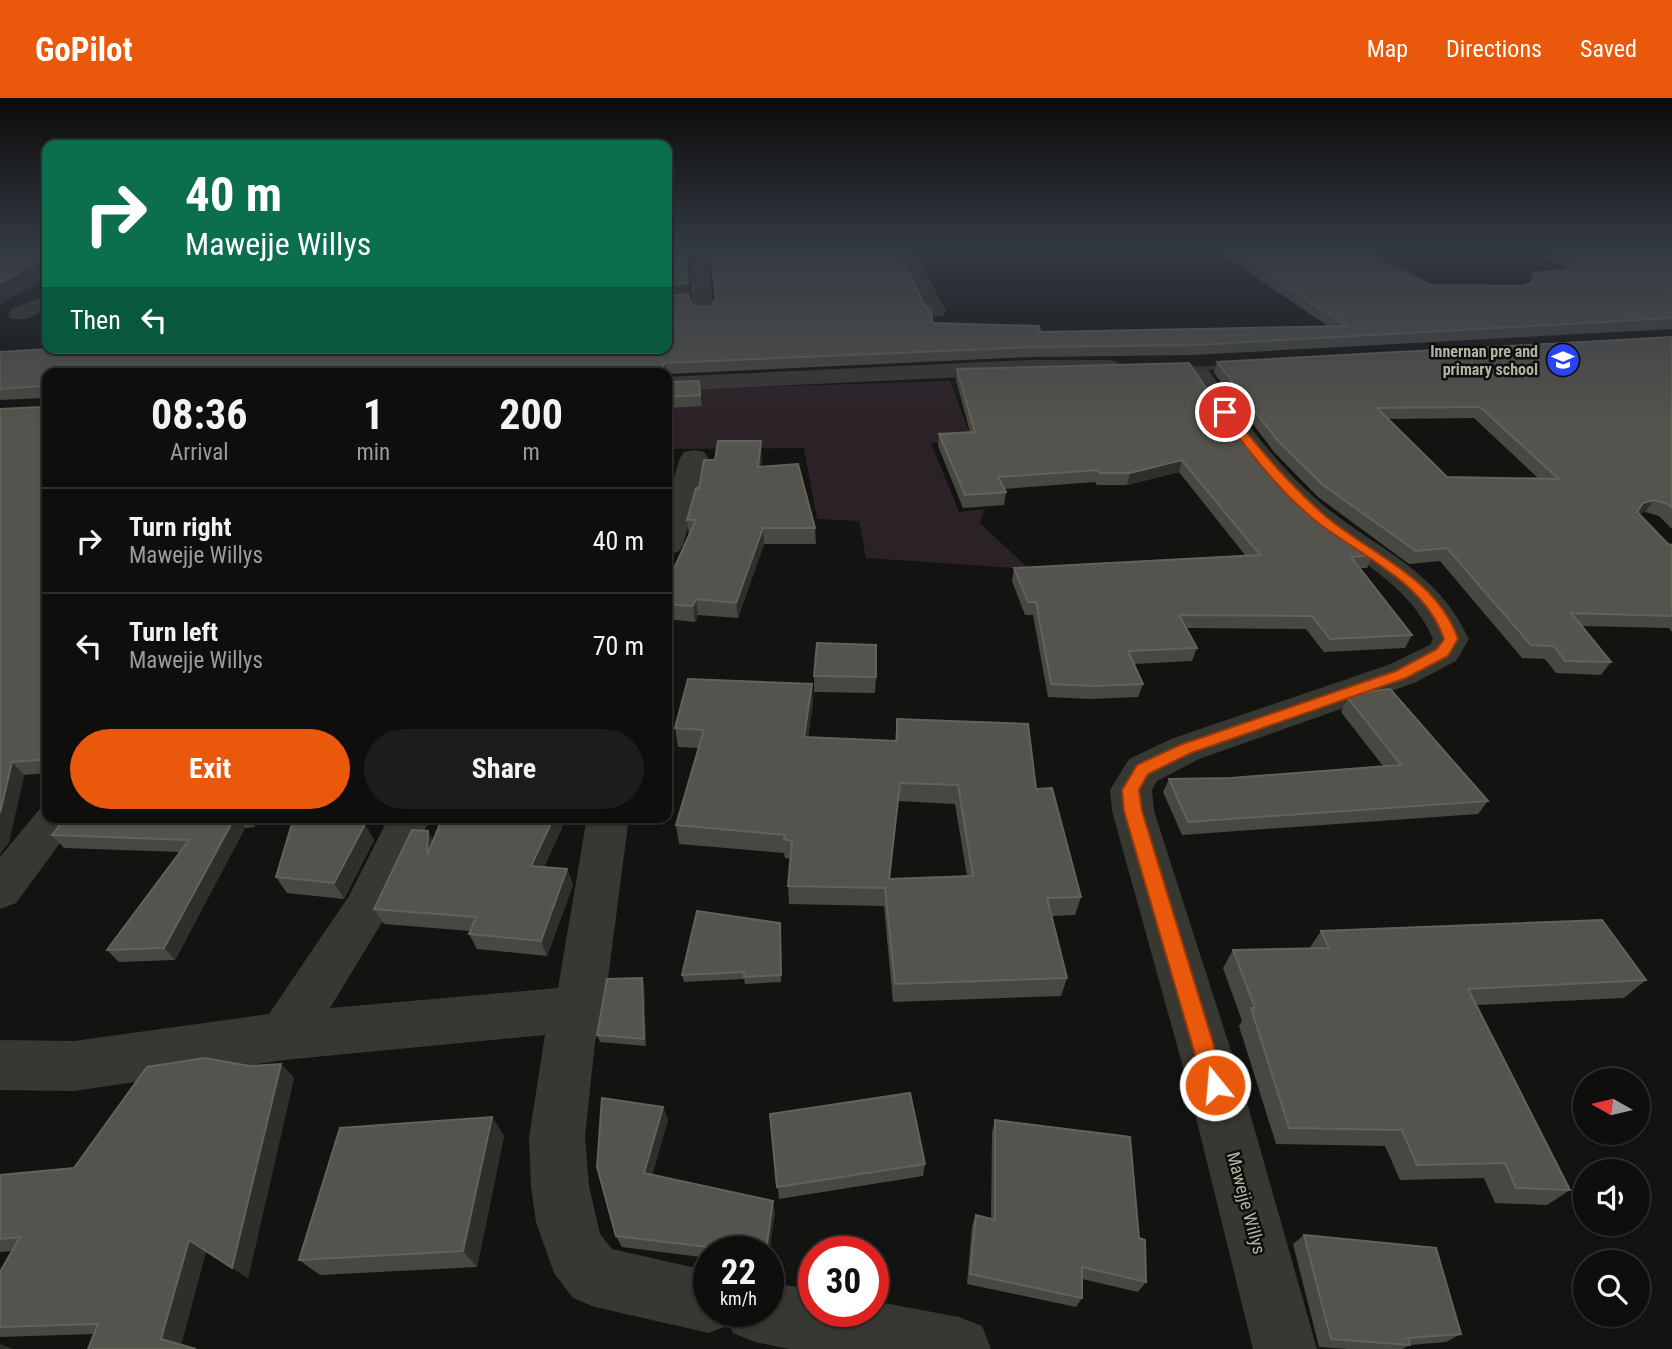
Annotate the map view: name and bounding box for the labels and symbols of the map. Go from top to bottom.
school or university icon: Innernan pre and primary school [1544,341,1582,379]
place label: Innernan pre and primary school [1430,342,1538,379]
pin [1195,382,1255,442]
position arrow [1178,1048,1252,1122]
north arrow [1573,1068,1650,1144]
street label: Mawejje Willys [1223,1150,1270,1256]
speed limit sign: 30 [798,1236,889,1327]

